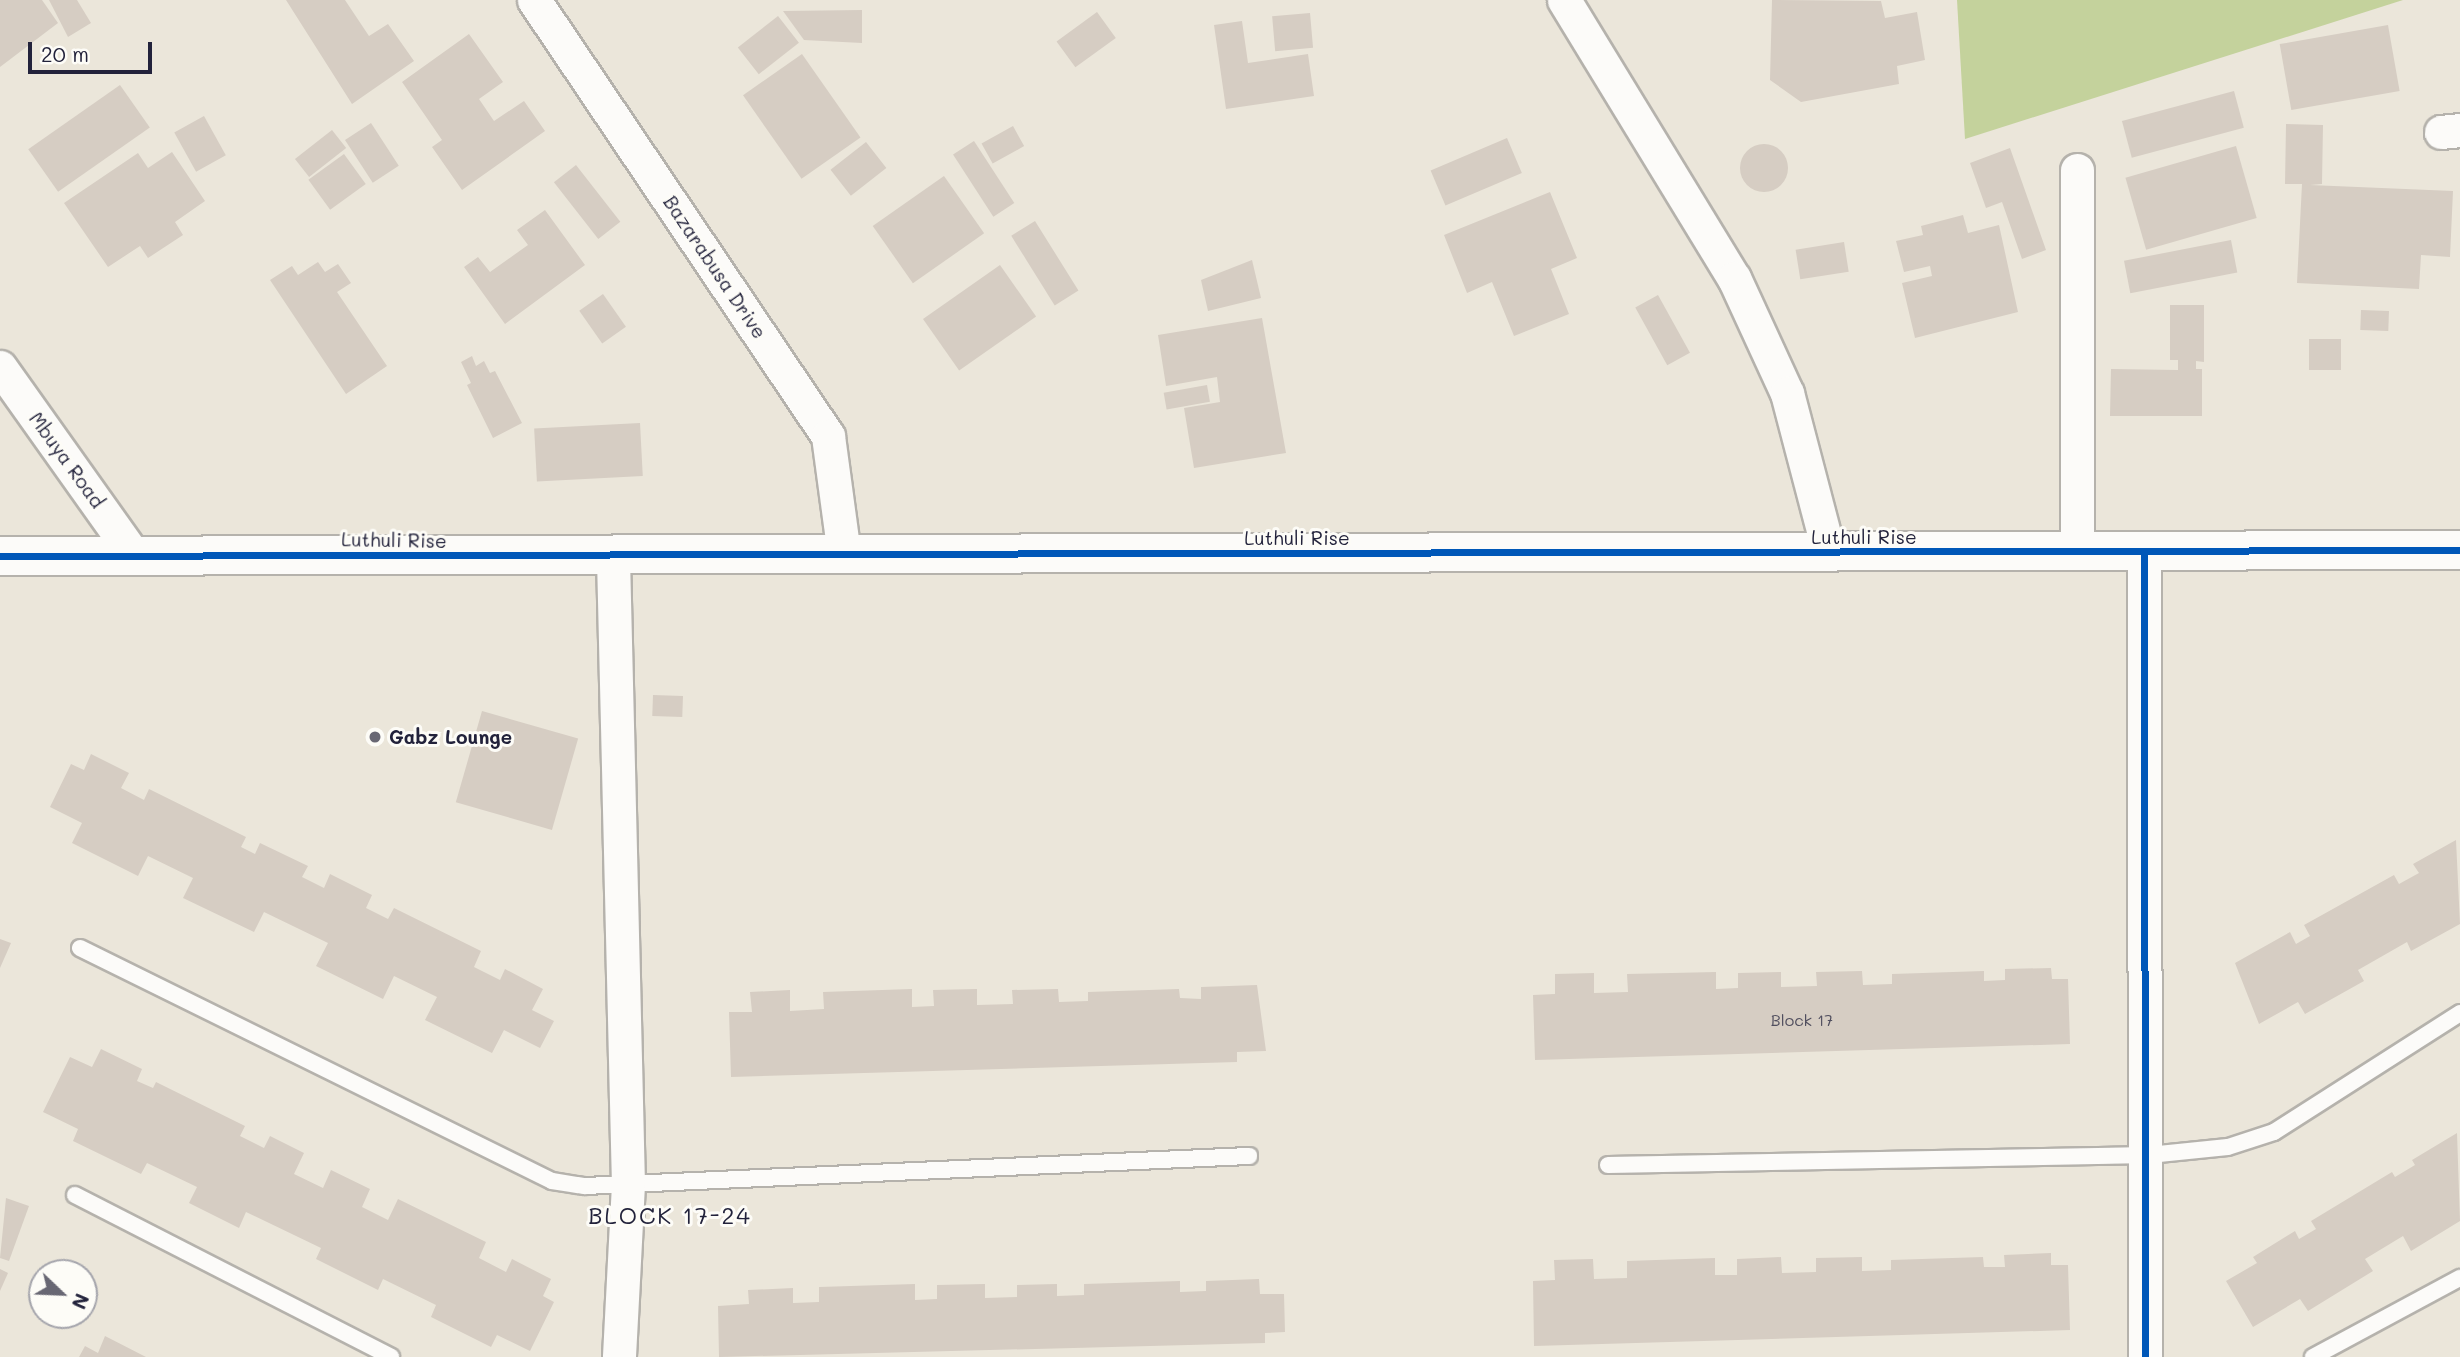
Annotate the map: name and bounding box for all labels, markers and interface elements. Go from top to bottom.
scale bar [32,28,156,72]
text: 20 m [41,40,89,67]
street label: Bazarabusa Drive [659,191,771,343]
street label: Mbuya Road [25,408,109,512]
street label: Luthuli Rise [1811,526,1917,548]
street label: Luthuli Rise [1244,527,1350,549]
street label: Luthuli Rise [341,528,447,552]
place label: Gabz Lounge [389,726,512,748]
marker: Gabz Lounge [367,729,383,745]
house number: Block 17 [1771,1010,1833,1030]
district label: BLOCK 17-24 [590,1201,750,1229]
north arrow [28,1259,98,1329]
text: N [67,1290,95,1313]

